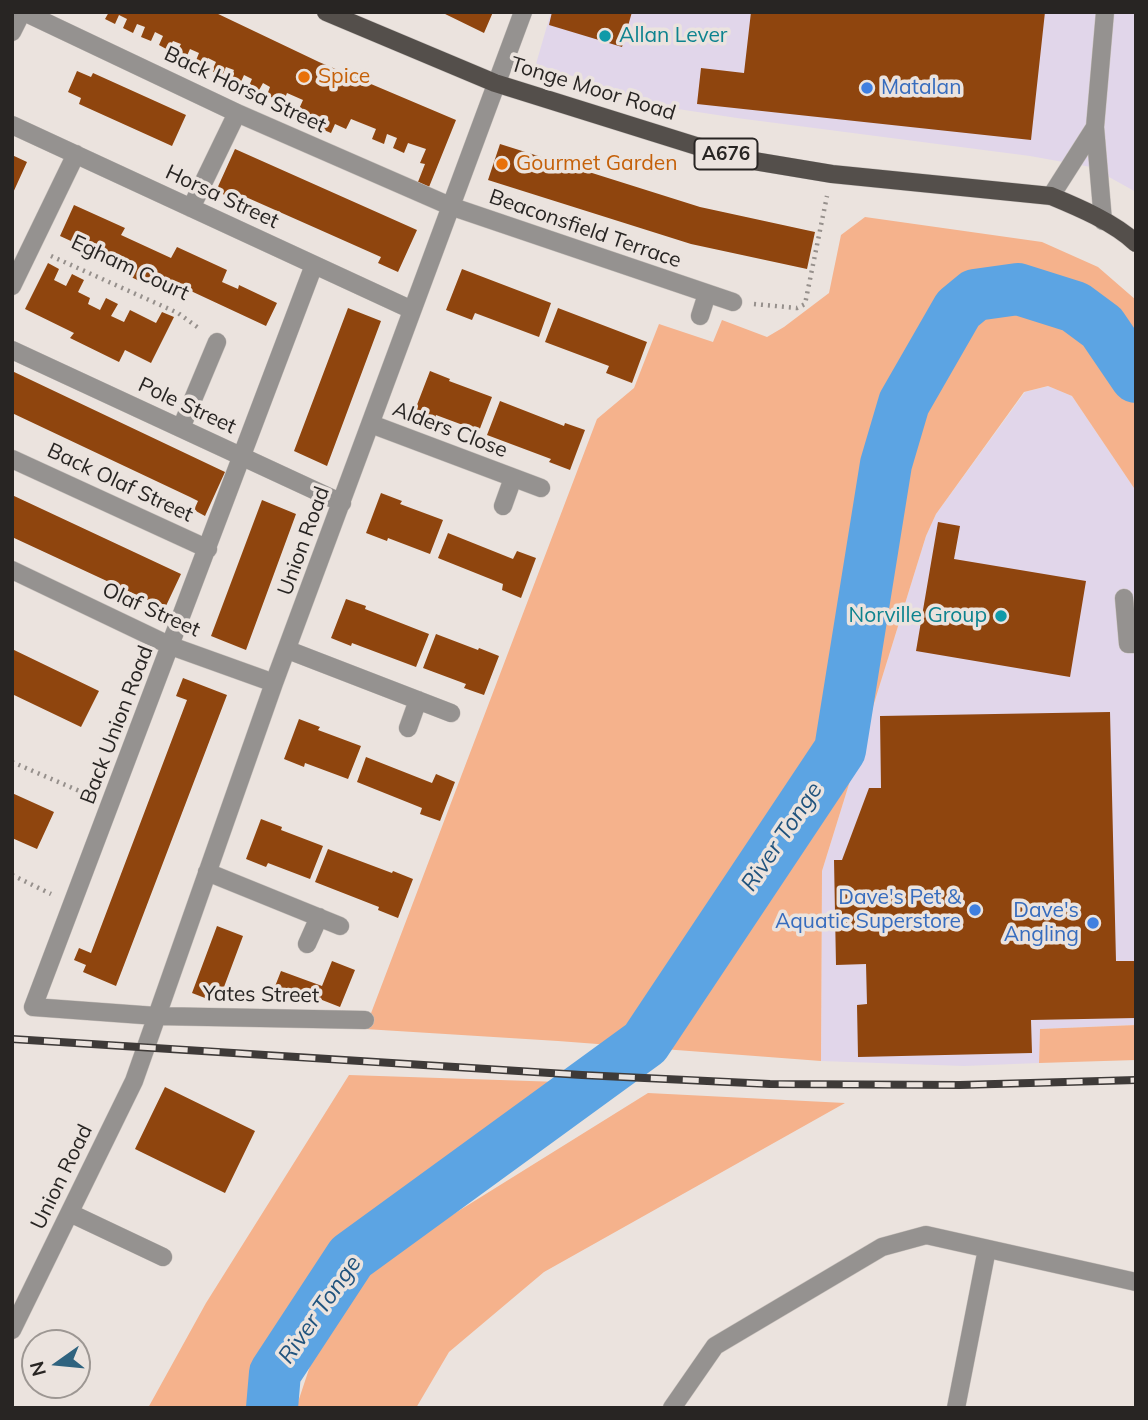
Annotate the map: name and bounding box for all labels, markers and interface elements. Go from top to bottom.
place label: Allan Lever [619,23,727,49]
marker: Allan Lever [597,28,613,44]
street label: Back Horsa Street [160,41,330,139]
street label: Tonge Moor Road [507,52,679,126]
place label: Spice [318,64,370,90]
marker: Spice [296,69,312,85]
place label: Matalan [881,75,961,101]
marker: Matalan [859,80,875,96]
road number: A676 [694,138,758,170]
place label: Gourmet Garden [516,151,678,177]
marker: Gourmet Garden [494,156,510,172]
street label: Horsa Street [161,160,283,234]
street label: Beaconsfield Terrace [486,184,684,274]
street label: Egham Court [67,230,193,306]
street label: Pole Street [134,372,240,440]
street label: Alders Close [389,397,511,463]
street label: Back Olaf Street [43,438,197,528]
street label: Union Road [273,483,335,599]
street label: Olaf Street [98,577,204,643]
place label: Norville Group [848,603,987,629]
marker: Norville Group [993,608,1009,624]
street label: Back Union Road [75,642,159,808]
water label: River Tonge [735,777,829,897]
place label: Dave's Pet & Aquatic Superstore [775,885,961,935]
place label: Dave's Angling [1004,898,1079,948]
marker: Dave's Pet & Aquatic Superstore [967,902,983,918]
marker: Dave's Angling [1085,915,1101,931]
street label: Yates Street [203,981,319,1009]
street label: Union Road [26,1120,98,1234]
water label: River Tonge [273,1251,367,1369]
north arrow [21,1329,91,1399]
text: N [24,1359,51,1379]

